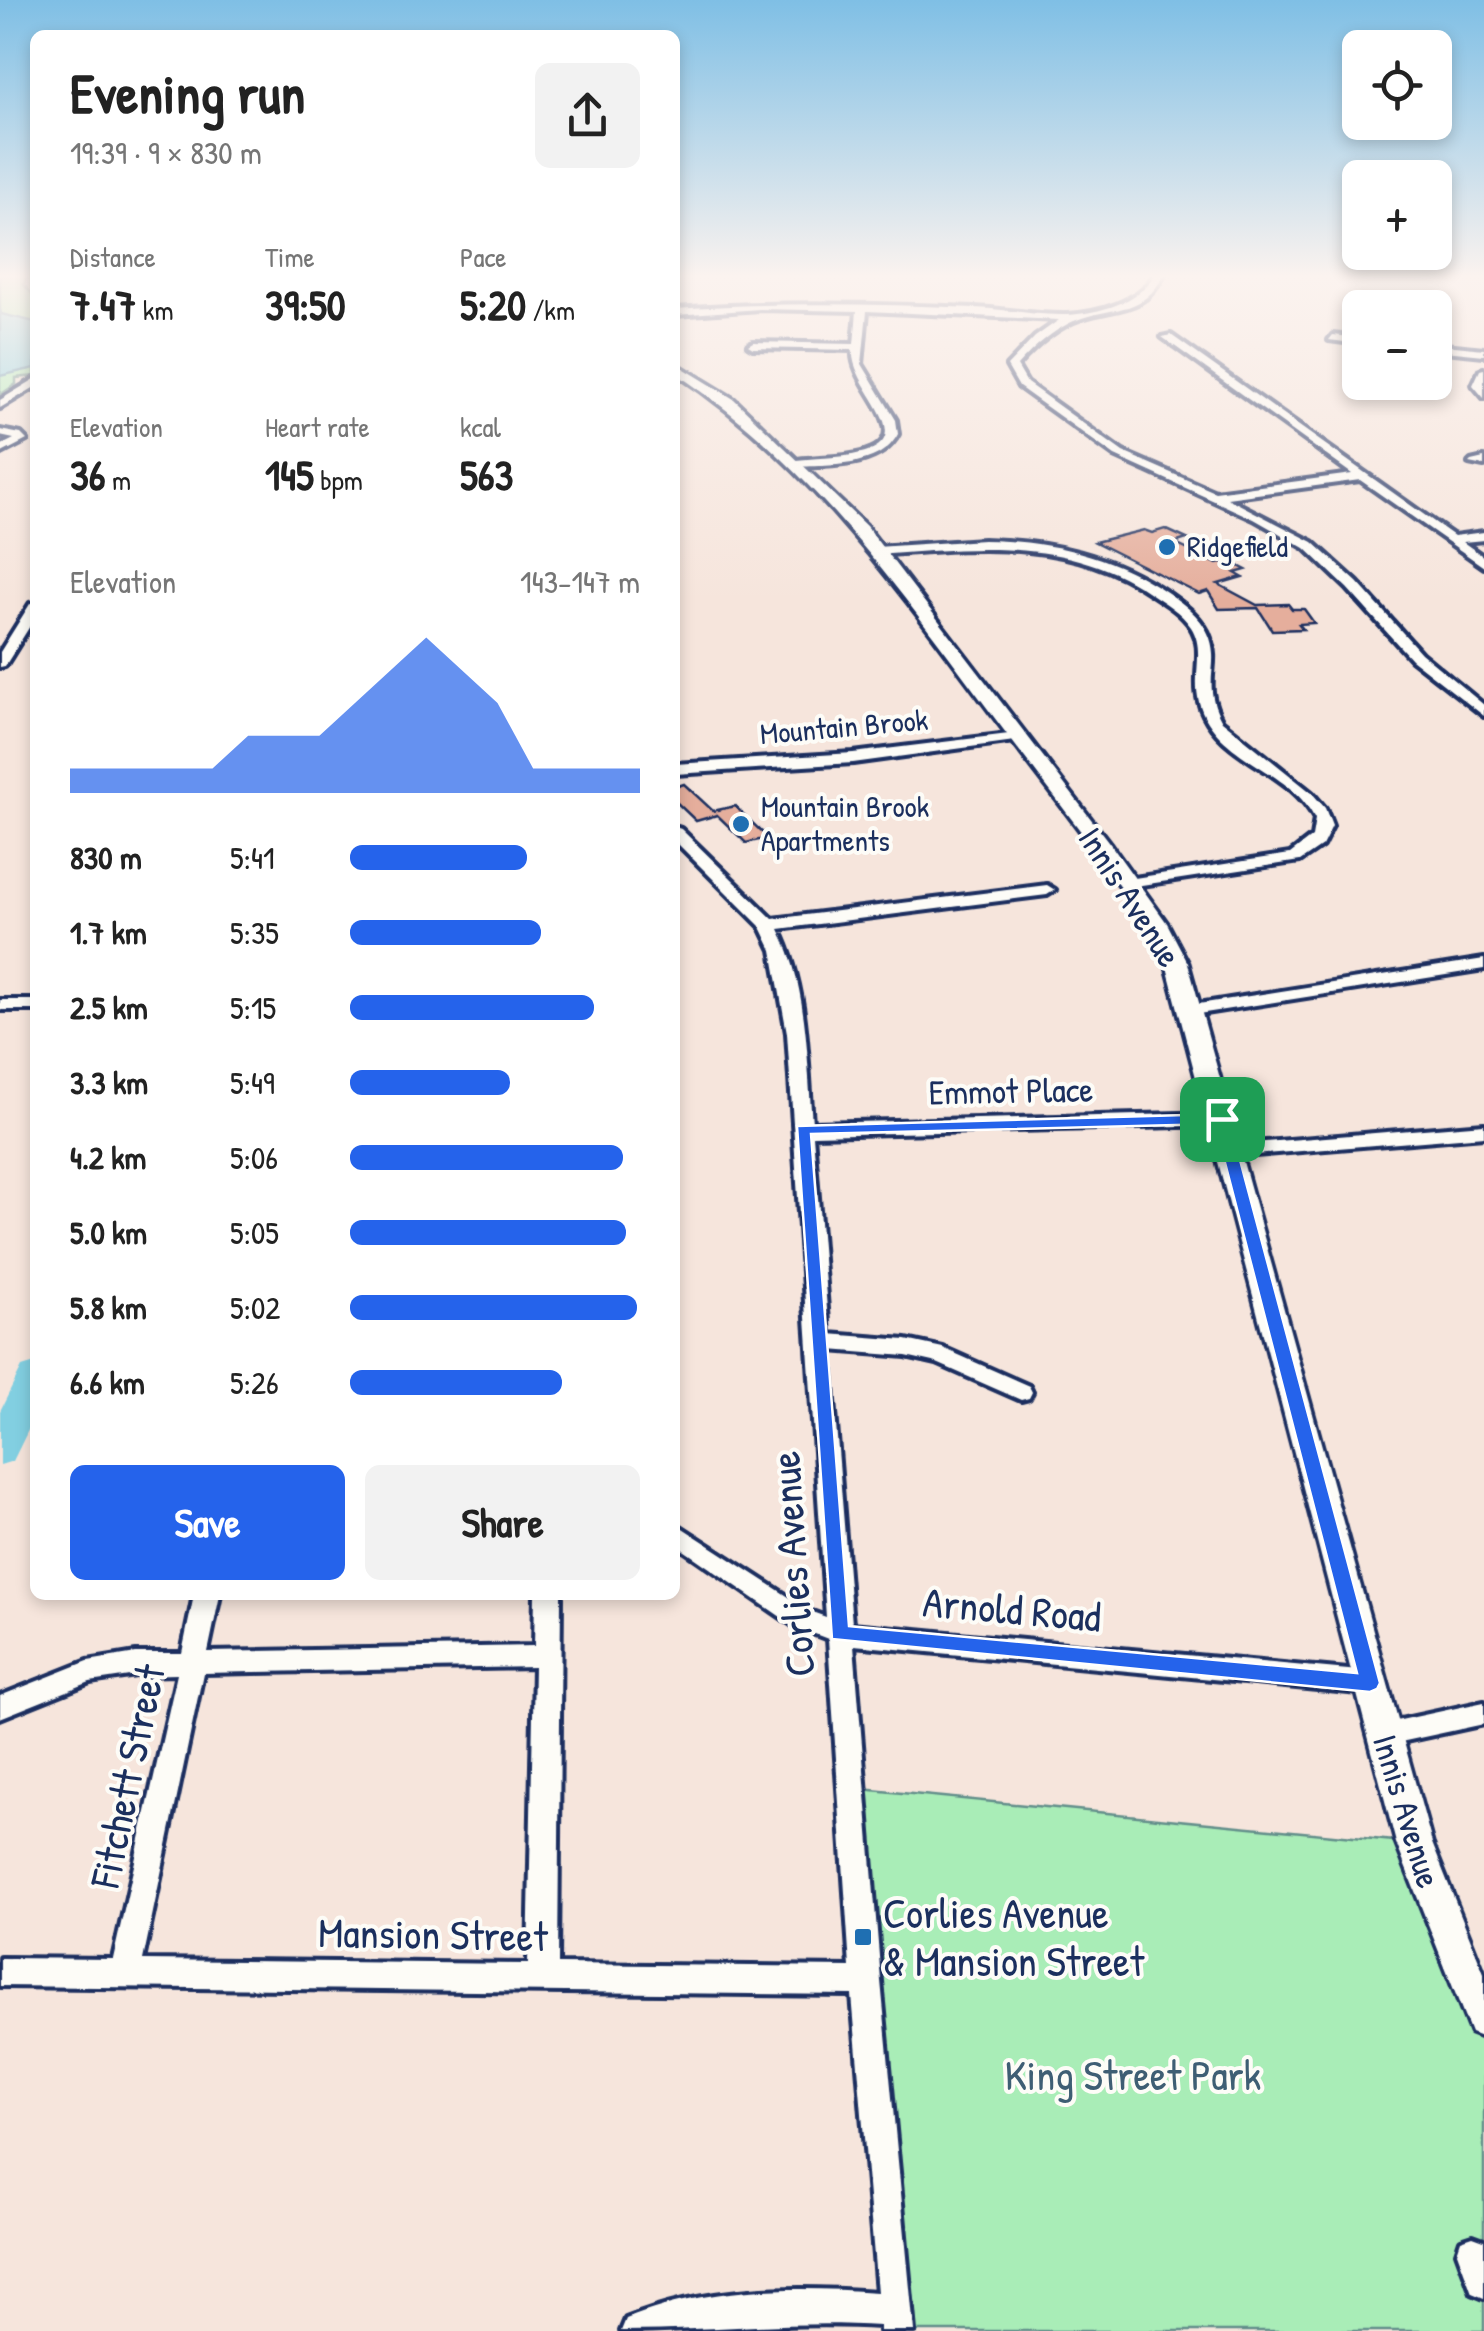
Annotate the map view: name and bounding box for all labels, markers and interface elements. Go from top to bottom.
map controls [1342,30,1452,400]
button: locate [1342,30,1452,140]
text: Evening run [70,56,305,130]
button: share [535,63,640,168]
text: 19:39 · 9 × 830 m [70,131,262,174]
button: + [1342,160,1452,270]
text: Distance [70,238,156,276]
text: Time [265,238,315,276]
text: Pace [460,238,506,276]
text: 7.47 [70,276,136,333]
text: 39:50 [265,276,346,333]
text: 5:20 [460,276,526,333]
button: − [1342,290,1452,400]
text: km [136,291,173,329]
text: /km [526,291,575,329]
text: Elevation [70,408,163,446]
text: Heart rate [265,408,370,446]
text: kcal [460,408,501,446]
text: 36 [70,446,106,503]
text: 145 [265,446,314,503]
text: 563 [460,446,513,503]
text: m [106,461,131,499]
text: bpm [314,461,363,499]
place label: Ridgefield [1187,526,1288,566]
marker: Ridgefield [1156,536,1178,558]
text: Elevation [70,560,176,603]
text: 143–147 m [520,560,640,603]
street label: Mountain Brook [758,699,929,753]
place label: Mountain Brook Apartments [761,786,929,860]
marker: Mountain Brook Apartments [730,813,752,835]
street label: Innis Avenue [1068,818,1193,976]
text: 830 m [70,836,142,879]
text: 5:41 [230,836,275,879]
text: 1.7 km [70,911,147,954]
text: 5:35 [230,911,279,954]
text: 2.5 km [70,986,148,1029]
text: 5:15 [230,986,276,1029]
text: 3.3 km [70,1061,148,1104]
text: 5:49 [230,1061,275,1104]
street label: Emmot Place [928,1066,1094,1115]
pin [1180,1077,1265,1162]
icon: arrive [1195,1092,1250,1147]
text: 4.2 km [70,1136,146,1179]
text: 5:06 [230,1136,278,1179]
text: 5.0 km [70,1211,147,1254]
text: 5:05 [230,1211,279,1254]
text: 5.8 km [70,1286,147,1329]
text: 5:02 [230,1286,280,1329]
text: 6.6 km [70,1361,145,1404]
text: 5:26 [230,1361,279,1404]
street label: Corlies Avenue [755,1449,828,1679]
button: Save [70,1465,345,1580]
button: Share [365,1465,640,1580]
street label: Arnold Road [921,1572,1104,1645]
street label: Fitchett Street [75,1659,178,1894]
street label: Innis Avenue [1362,1728,1453,1893]
place label: Corlies Avenue & Mansion Street [883,1884,1145,1989]
street label: Mansion Street [318,1903,549,1964]
marker: Corlies Avenue & Mansion Street [852,1926,874,1948]
park label: King Street Park [1005,2046,1261,2103]

